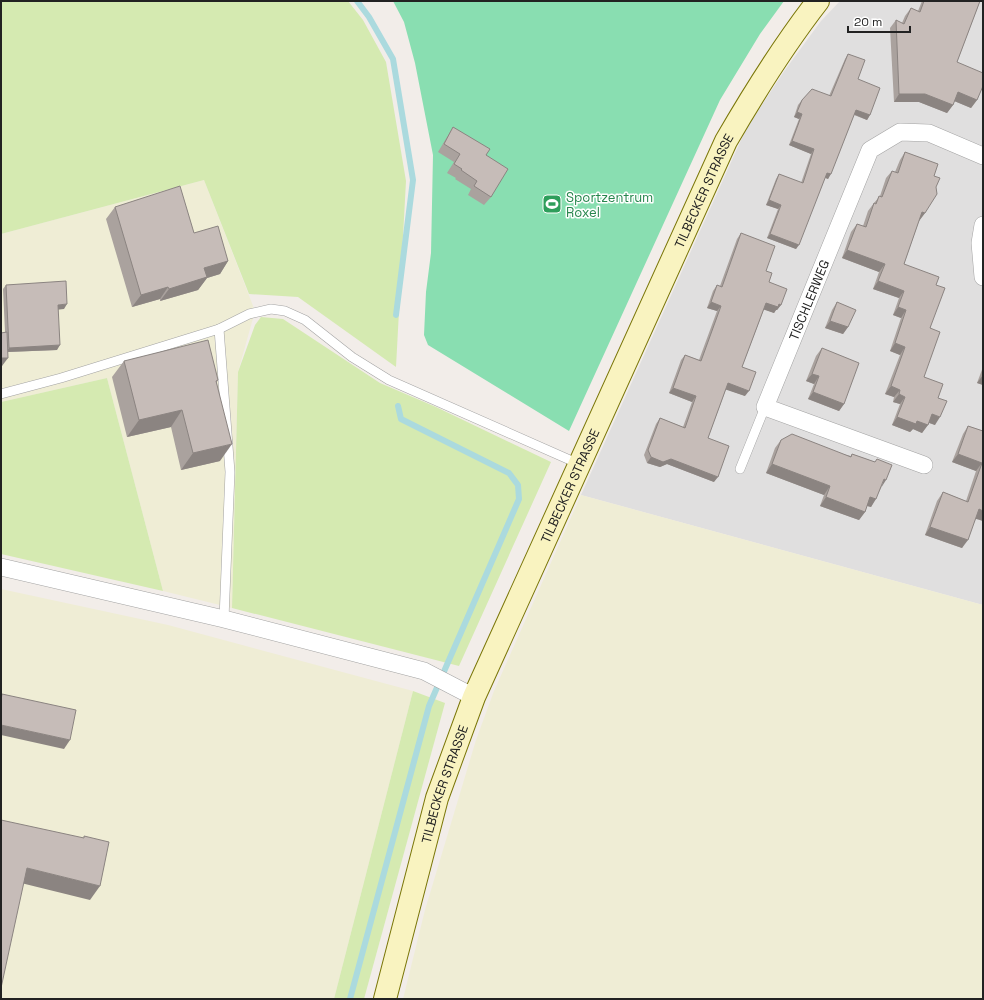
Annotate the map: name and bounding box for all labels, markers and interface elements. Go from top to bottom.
scale bar [848,8,910,34]
text: 20 m [854,14,882,30]
street label: TILBECKER STRASSE [671,131,738,251]
place label: Sportzentrum Roxel [566,189,653,221]
sports icon: Sportzentrum Roxel [541,193,563,215]
street label: TISCHLERWEG [785,257,833,343]
street label: TILBECKER STRASSE [537,426,603,546]
street label: TILBECKER STRASSE [418,723,472,845]

